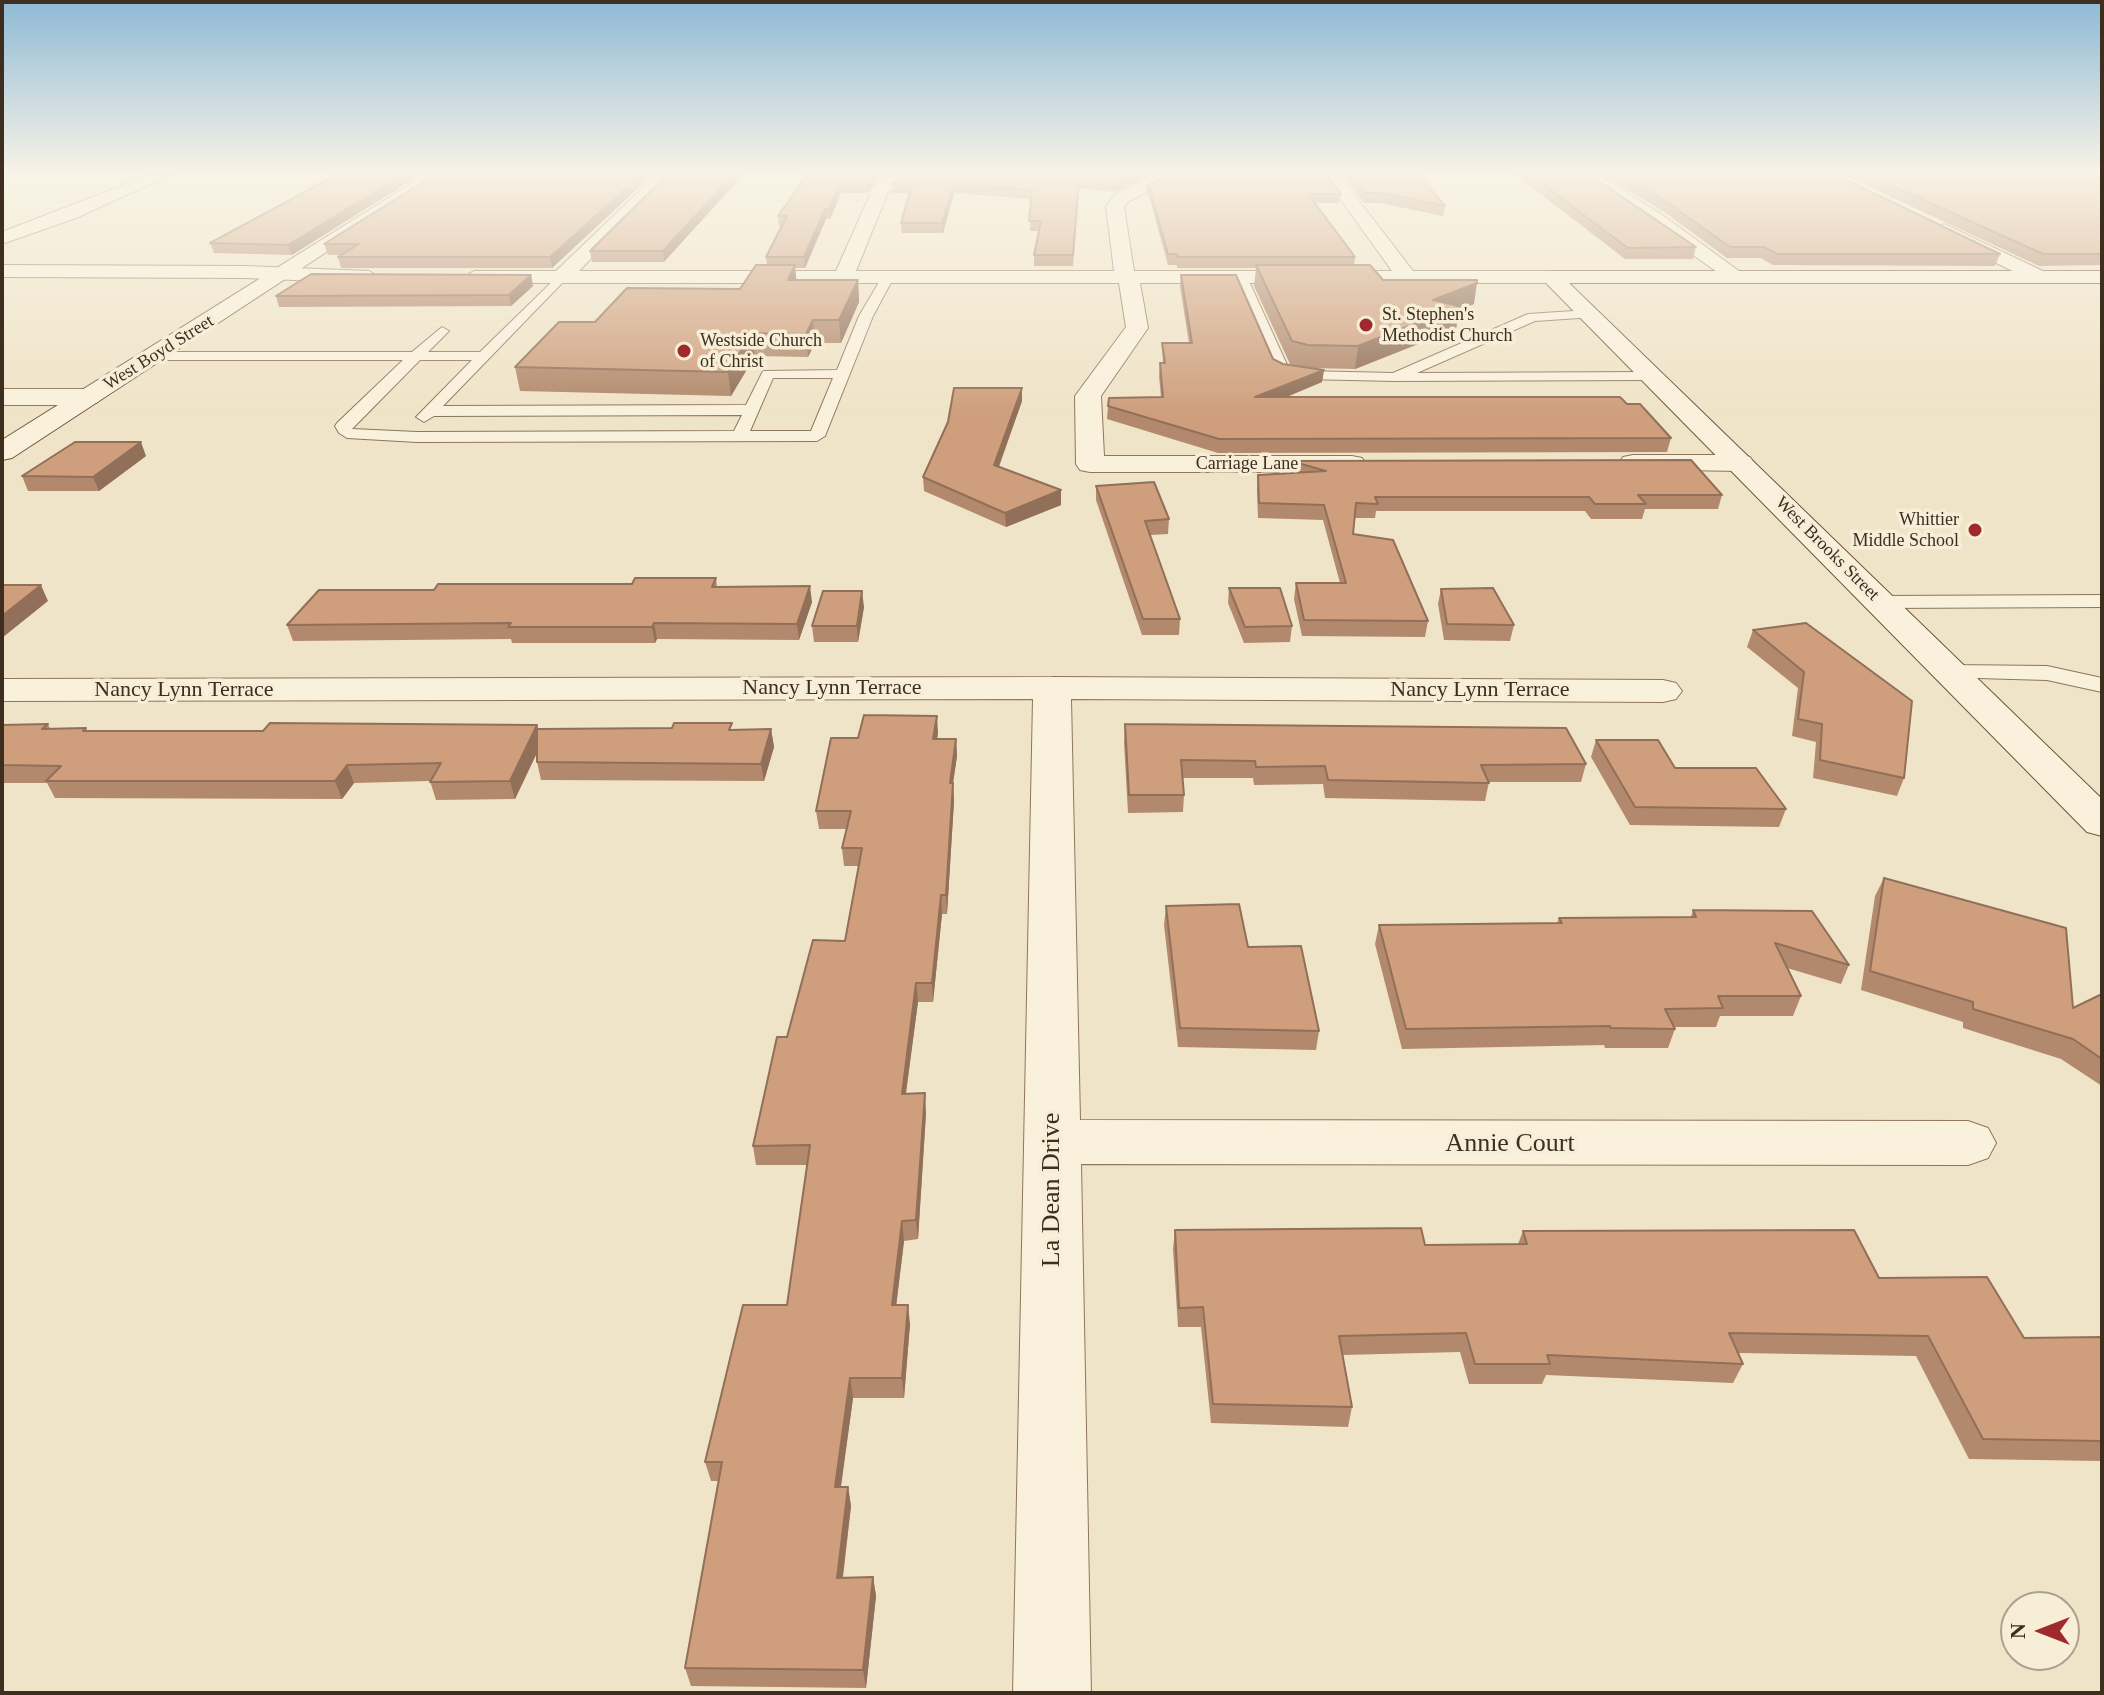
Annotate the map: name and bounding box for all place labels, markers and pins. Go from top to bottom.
place label: St. Stephen's Methodist Church [1382,304,1512,346]
marker: St. Stephen's Methodist Church [1357,316,1375,334]
place label: Westside Church of Christ [700,330,822,372]
marker: Westside Church of Christ [675,342,693,360]
place label: Whittier Middle School [1853,509,1959,552]
marker: Whittier Middle School [1966,521,1984,539]

